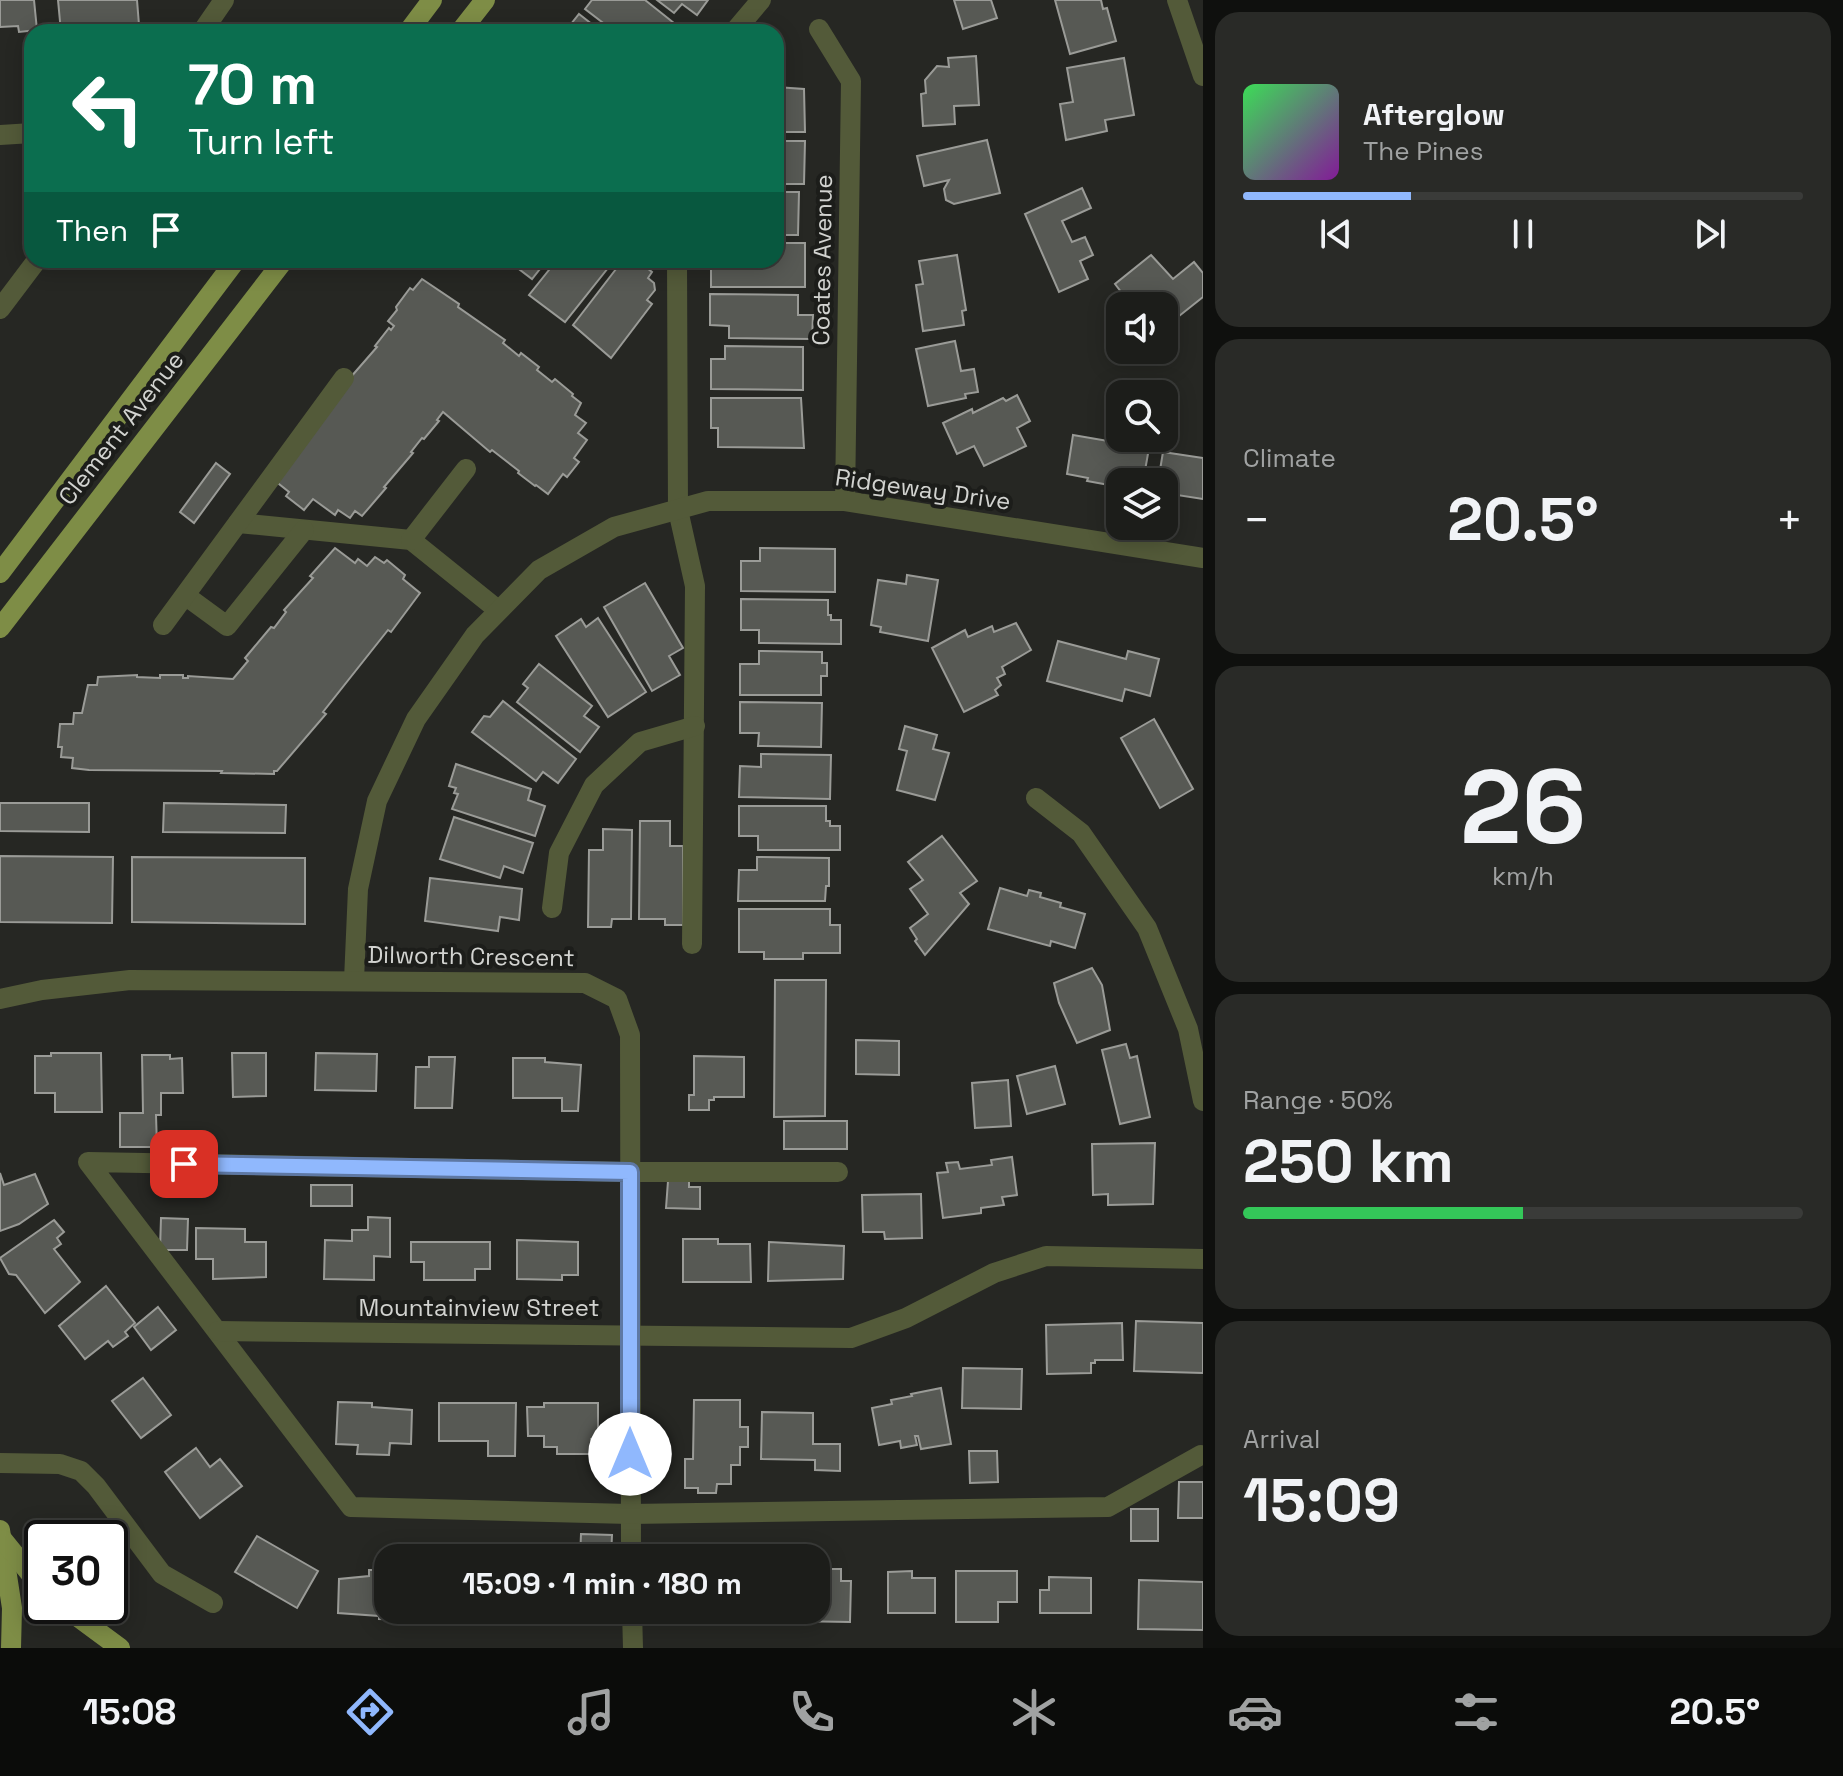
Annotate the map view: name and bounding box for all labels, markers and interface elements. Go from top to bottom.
text: 70 m [188,49,317,120]
icon: left [56,56,160,160]
text: Afterglow [1363,95,1505,134]
text: Turn left [188,119,335,165]
text: The Pines [1363,134,1483,168]
street label: Coates Avenue [805,174,839,346]
icon: arrive [144,208,188,252]
text: Then [56,211,128,250]
icon: previous [1314,212,1358,256]
icon: pause [1501,212,1545,256]
icon: next [1688,212,1732,256]
map controls [1106,292,1178,540]
button: sound [1106,292,1178,364]
street label: Clement Avenue [51,345,191,511]
button: search [1106,380,1178,452]
text: Climate [1243,441,1336,475]
street label: Ridgeway Drive [833,461,1013,517]
button: layers [1106,468,1178,540]
text: 20.5° [1447,481,1599,558]
text: − [1243,492,1270,548]
text: + [1776,492,1803,548]
text: 26 [1460,741,1586,873]
text: km/h [1492,859,1554,893]
street label: Dilworth Crescent [367,939,575,973]
text: Range · 50% [1243,1083,1393,1117]
text: 250 km [1243,1123,1454,1200]
pin [150,1130,218,1198]
icon: arrive [162,1142,206,1186]
street label: Mountainview Street [358,1292,600,1323]
position arrow [588,1412,672,1496]
text: Arrival [1243,1422,1320,1456]
text: 15:09 [1243,1462,1400,1539]
speed limit sign: 30 [24,1520,128,1624]
text: 15:09 · 1 min · 180 m [462,1564,742,1603]
icon: directions [342,1684,398,1740]
icon: music [563,1684,619,1740]
icon: phone [784,1684,840,1740]
icon: climate [1006,1684,1062,1740]
icon: car [1227,1684,1283,1740]
icon: filters [1448,1684,1504,1740]
text: 15:08 [83,1689,176,1735]
text: 20.5° [1669,1689,1760,1735]

